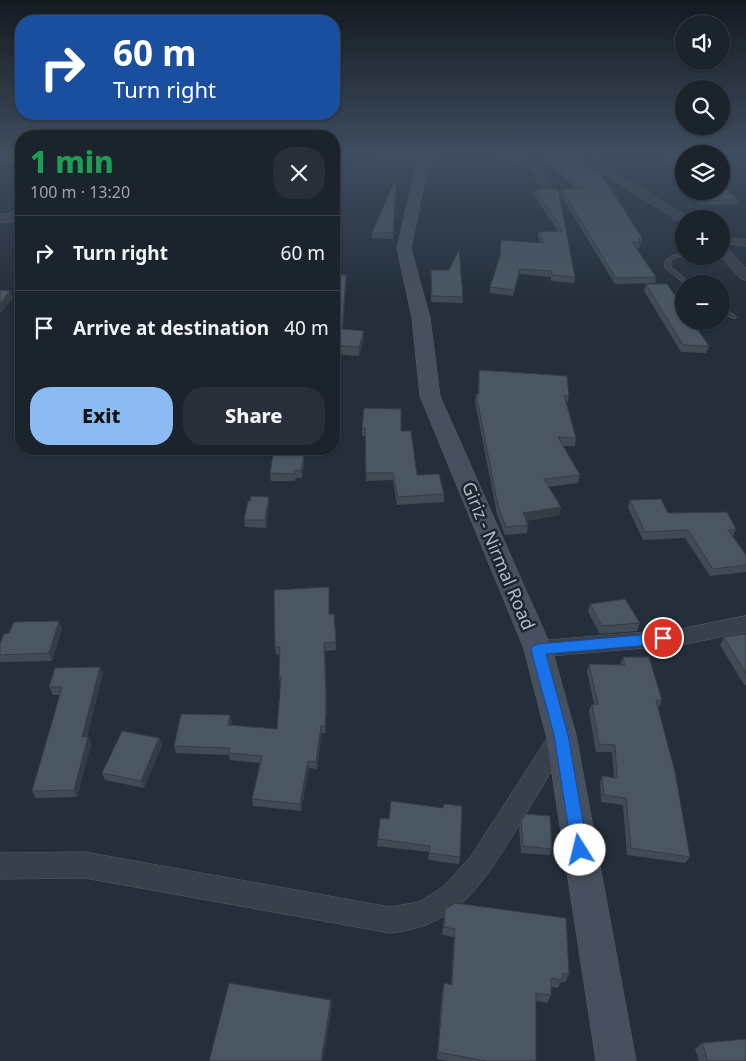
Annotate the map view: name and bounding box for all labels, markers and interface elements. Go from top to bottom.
map controls [675,15,730,330]
button: sound [675,15,730,70]
text: 60 m [113,29,196,76]
icon: right [30,35,95,100]
text: Turn right [113,74,216,104]
button: search [675,80,730,135]
text: 1 min [30,141,114,182]
button: layers [675,145,730,200]
button: close [273,147,325,199]
text: 100 m · 13:20 [30,181,130,203]
button: + [675,210,730,265]
icon: right [30,239,58,267]
text: Turn right [73,240,168,266]
text: 60 m [281,240,325,266]
button: − [675,275,730,330]
icon: arrive [30,314,58,342]
text: Arrive at destination [73,315,269,341]
text: 40 m [284,315,329,341]
button: Exit [30,387,173,445]
button: Share [183,387,325,445]
street label: Giriz - Nirmal Road [457,478,541,633]
pin [642,617,684,659]
icon: arrive [649,624,677,652]
position arrow [553,823,605,875]

